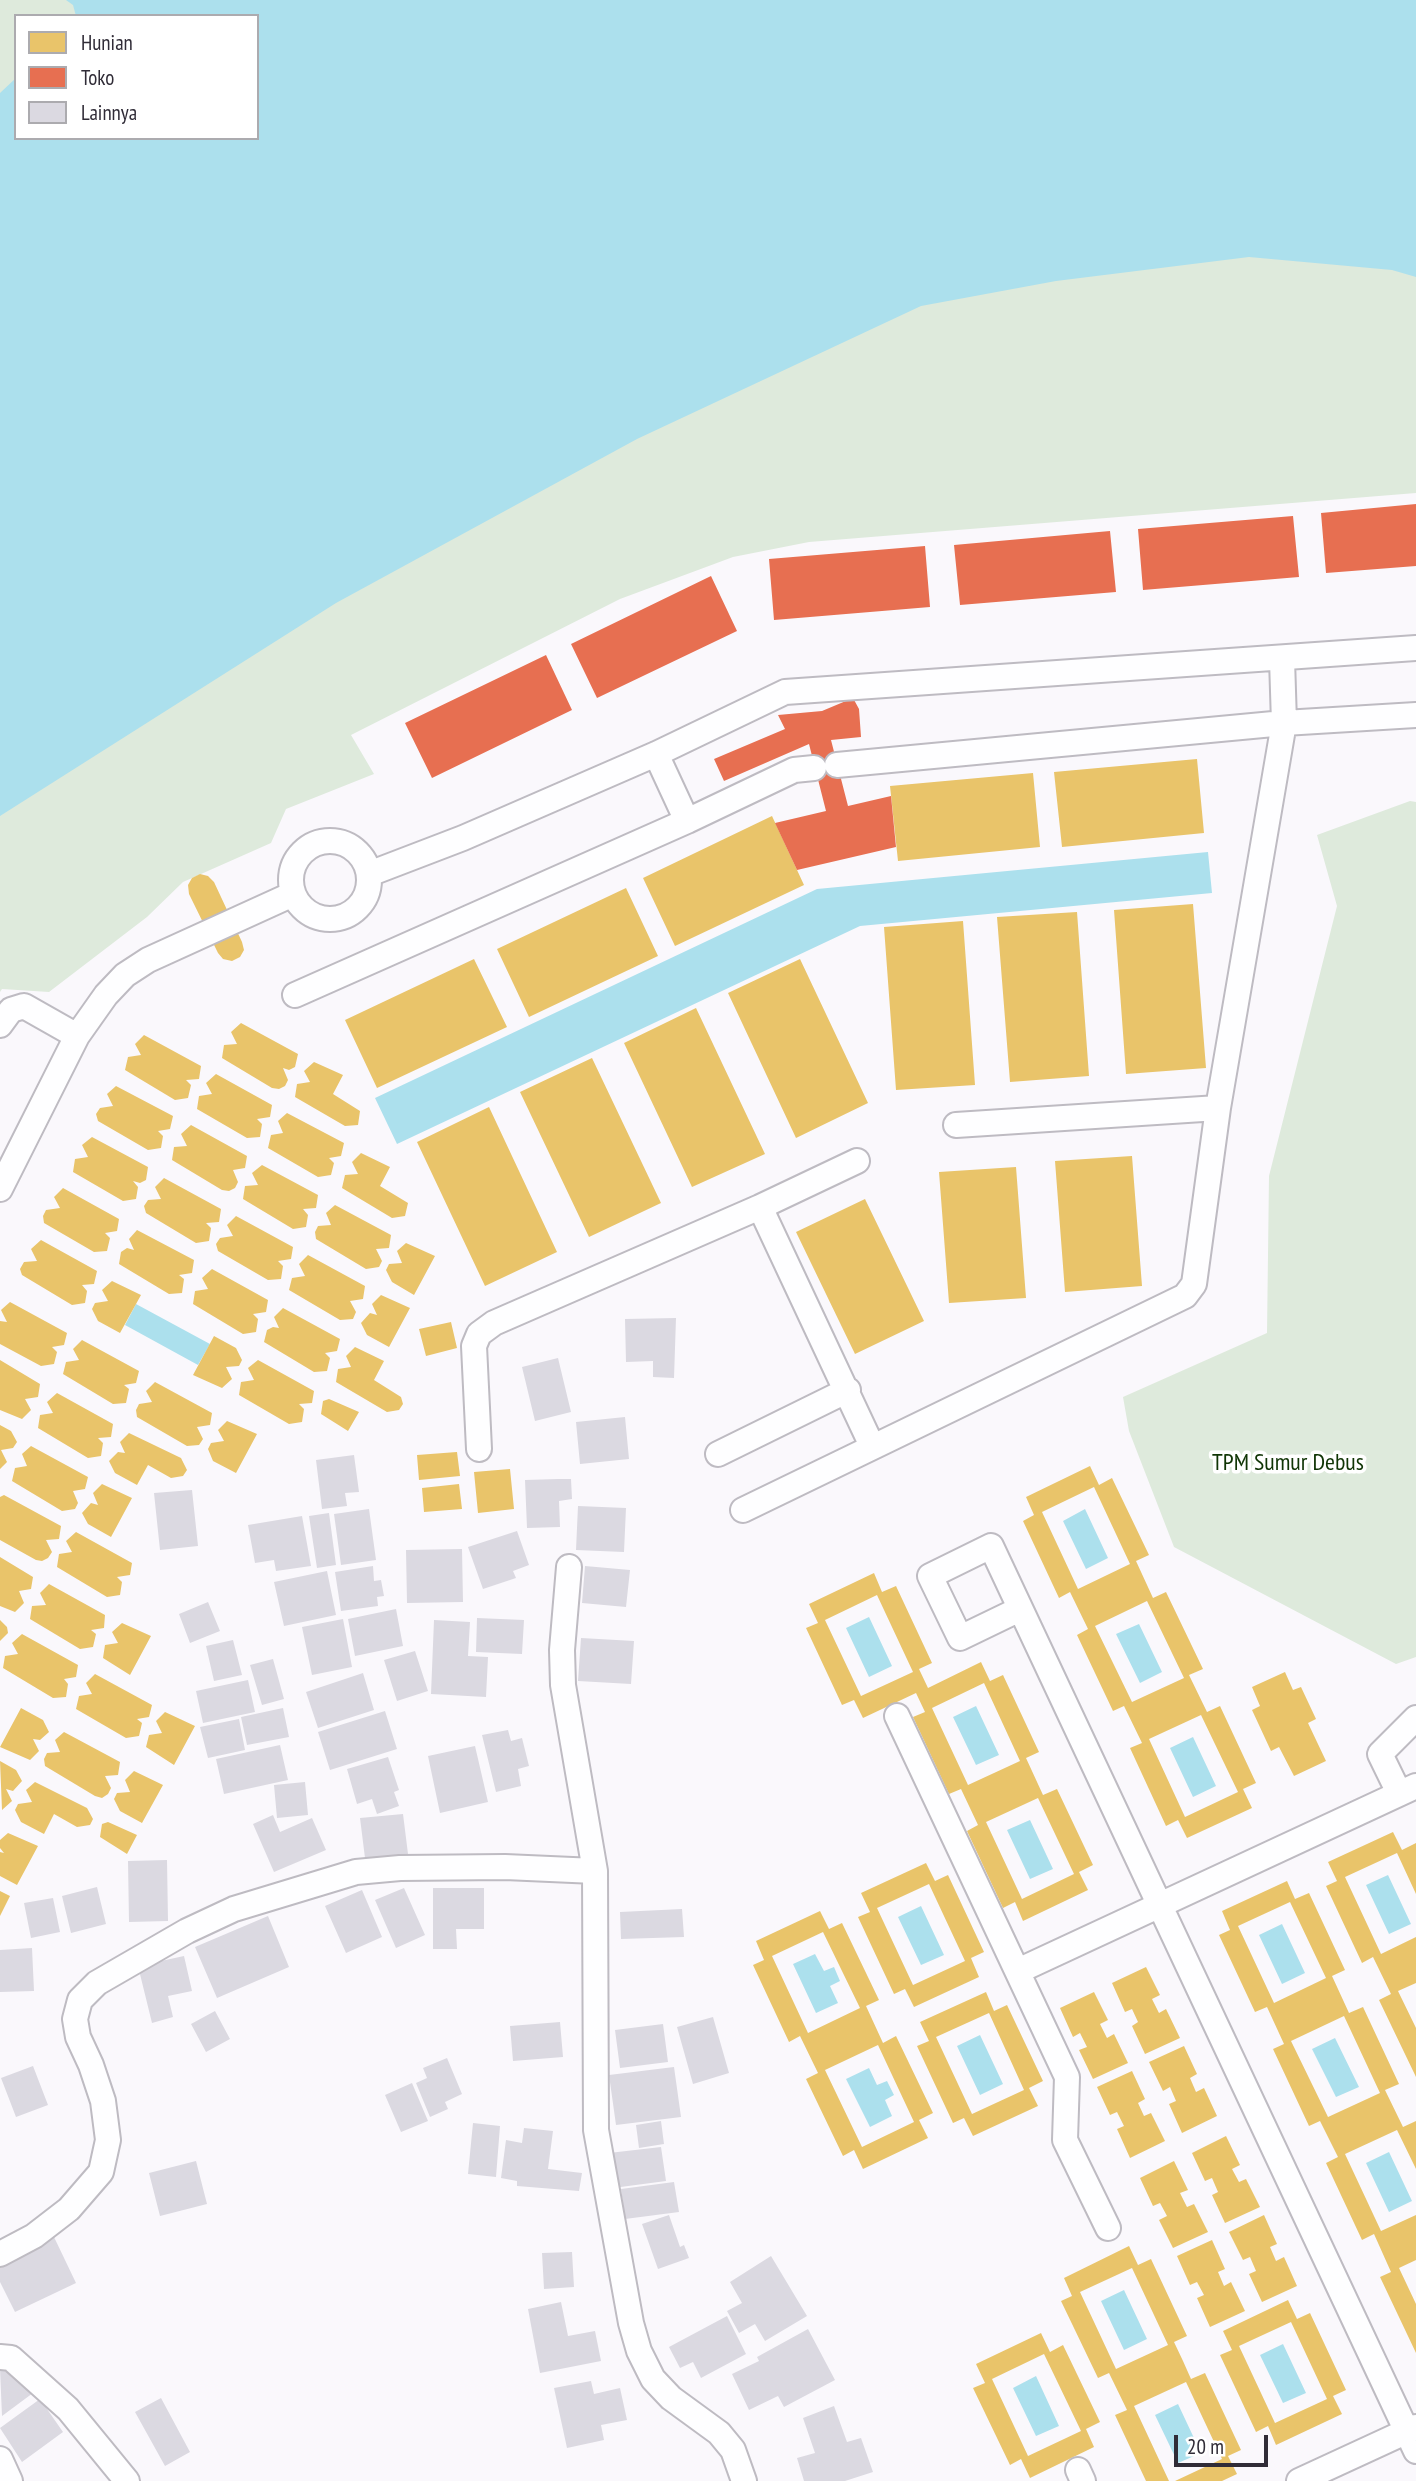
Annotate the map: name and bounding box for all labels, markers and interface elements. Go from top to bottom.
legend [14,14,259,140]
text: Hunian [81,29,133,56]
text: Toko [81,64,114,91]
text: Lainnya [81,99,137,126]
park label: TPM Sumur Debus [1212,1449,1364,1477]
scale bar [1178,2422,1272,2466]
text: 20 m [1187,2433,1224,2460]

